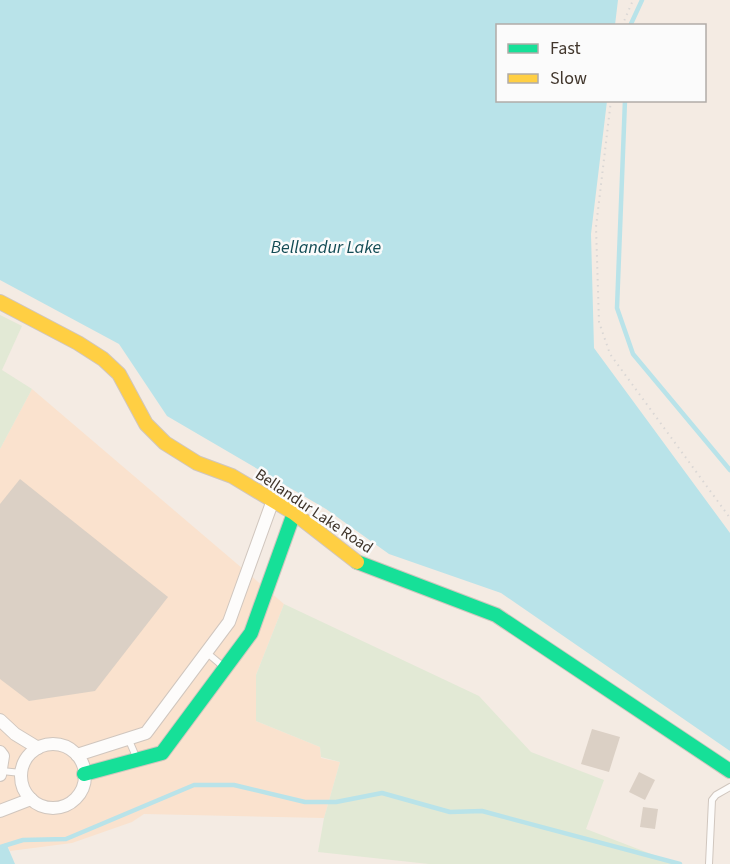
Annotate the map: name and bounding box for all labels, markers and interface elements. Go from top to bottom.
legend [496,24,706,102]
text: Fast [550,36,581,61]
text: Slow [550,66,587,91]
water label: Bellandur Lake [271,235,382,260]
street label: Bellandur Lake Road [251,463,377,559]

